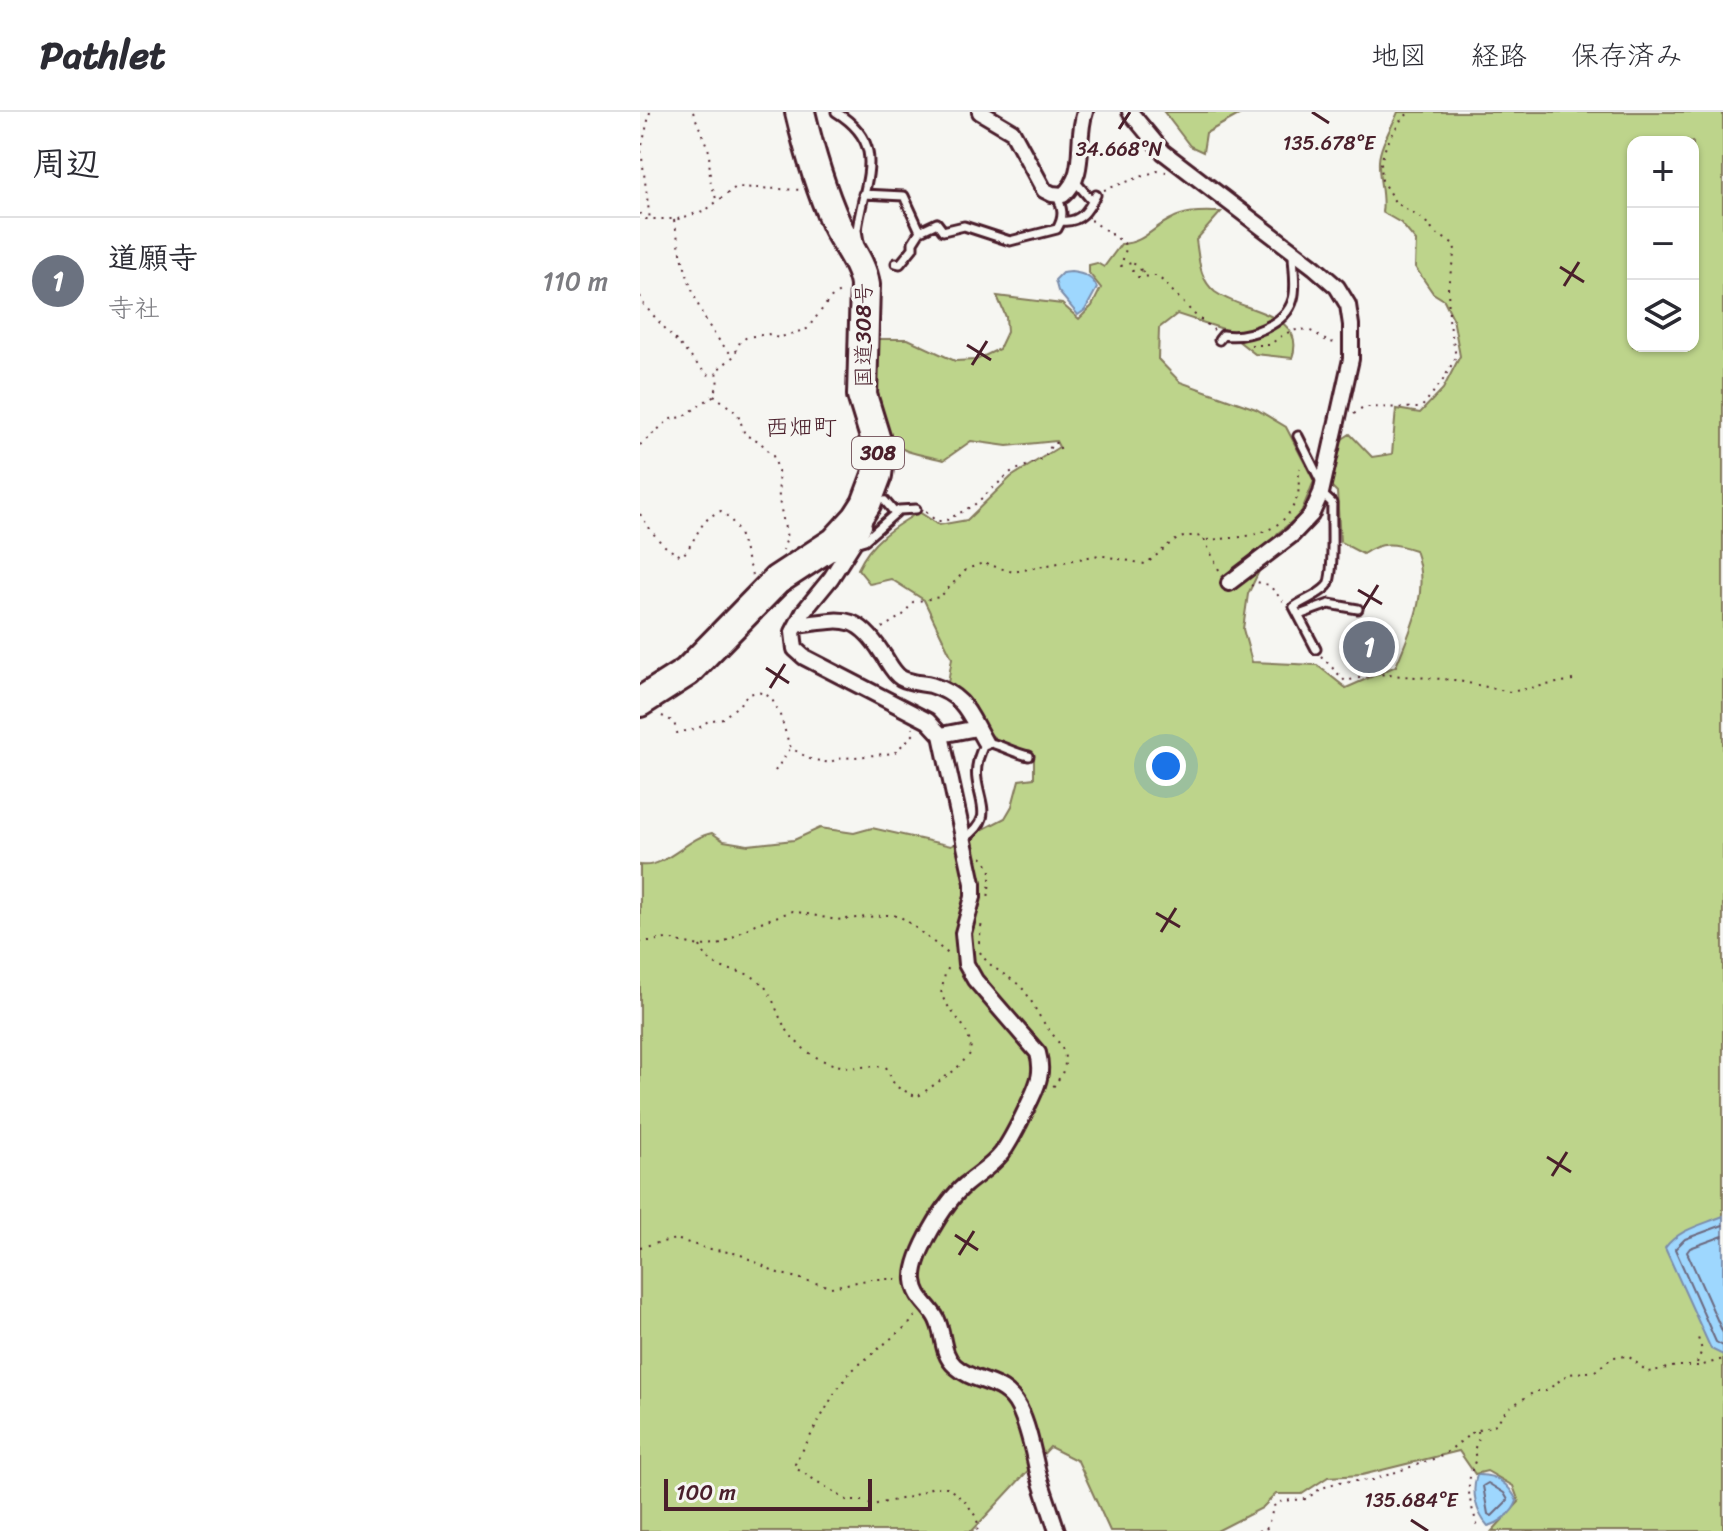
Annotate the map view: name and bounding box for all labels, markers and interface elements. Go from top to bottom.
text: Pathlet [40,22,166,89]
text: 地図 [1371,31,1427,80]
text: 経路 [1471,31,1527,80]
text: 保存済み [1571,31,1683,80]
text: 135.678°E [1283,126,1377,161]
text: 34.668°N [1076,132,1162,167]
text: 周辺 [32,134,100,194]
map controls [1627,136,1699,352]
button: + [1627,136,1699,208]
button: − [1627,208,1699,280]
text: 道願寺 [108,231,198,285]
text: 1 [52,258,64,304]
text: 110 m [543,258,608,304]
button: layers [1627,280,1699,352]
street label: 国道308号 [844,282,883,388]
text: 寺社 [108,285,160,331]
district label: 西畑町 [765,406,837,448]
road number: 308 [852,437,904,469]
pin: 1 [1343,617,1395,677]
your location [1146,746,1186,786]
text: 100 m [676,1473,736,1512]
scale bar [664,1475,872,1511]
text: 135.684°E [1364,1483,1460,1518]

